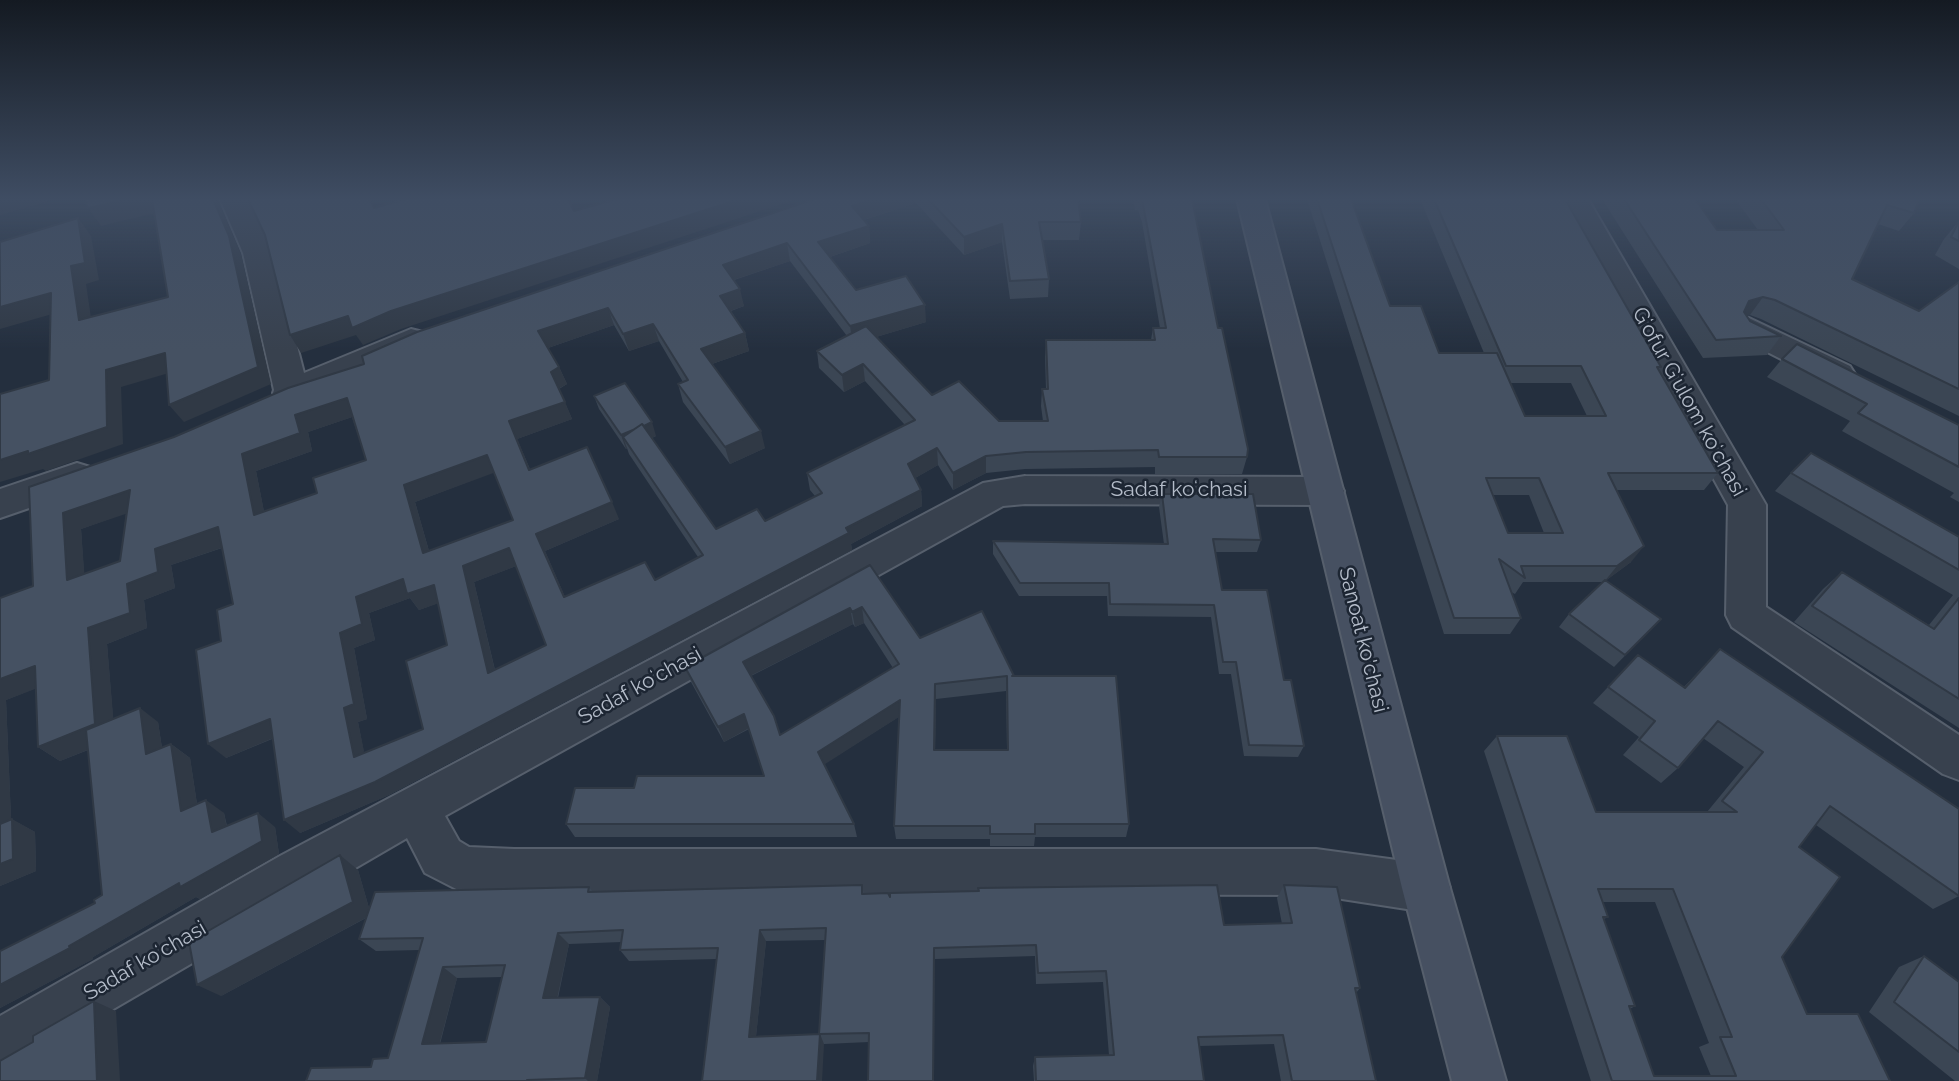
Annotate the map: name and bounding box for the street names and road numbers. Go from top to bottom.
street label: Gʻofur Gʻulom koʻchasi [1626,303,1752,501]
street label: Sadaf koʻchasi [1110,477,1248,503]
street label: Sanoat ko'chasi [1333,565,1393,715]
street label: Sadaf koʻchasi [574,642,706,730]
street label: Sadaf koʻchasi [79,916,211,1006]

